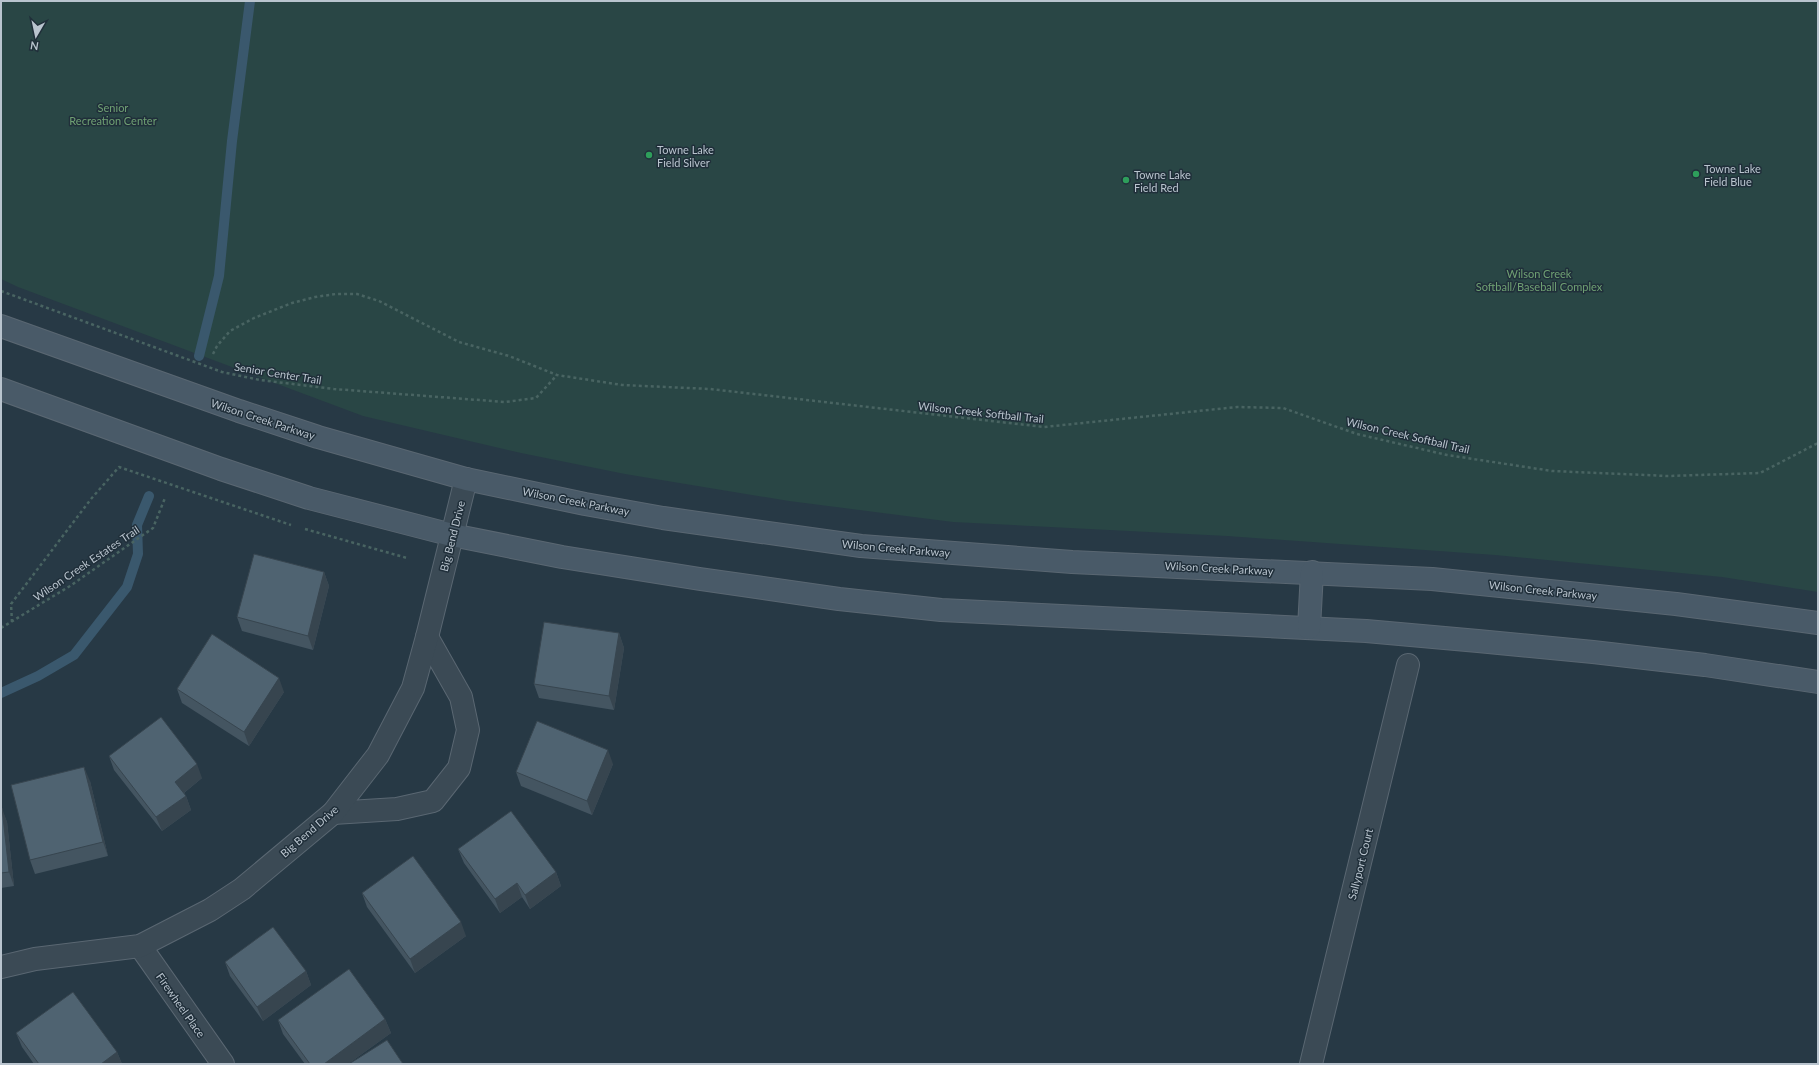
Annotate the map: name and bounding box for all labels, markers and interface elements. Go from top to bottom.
north arrow [16,16,56,56]
text: N [29,39,40,53]
park label: Senior Recreation Center [69,101,157,127]
place label: Towne Lake Field Silver [657,143,714,169]
marker: Towne Lake Field Silver [644,150,654,160]
place label: Towne Lake Field Blue [1704,162,1761,188]
place label: Towne Lake Field Red [1134,168,1191,194]
marker: Towne Lake Field Blue [1691,169,1701,179]
marker: Towne Lake Field Red [1121,175,1131,185]
park label: Wilson Creek Softball/Baseball Complex [1476,267,1603,293]
street label: Senior Center Trail [233,360,323,386]
street label: Wilson Creek Parkway [209,396,317,442]
street label: Wilson Creek Softball Trail [917,399,1045,425]
street label: Wilson Creek Softball Trail [1345,414,1471,456]
street label: Wilson Creek Parkway [521,484,631,518]
street label: Big Bend Drive [437,499,467,573]
street label: Wilson Creek Estates Trail [31,523,141,603]
street label: Wilson Creek Parkway [841,537,951,559]
street label: Wilson Creek Parkway [1164,559,1274,577]
street label: Wilson Creek Parkway [1488,578,1598,602]
street label: Big Bend Drive [277,802,341,860]
street label: Sallyport Court [1345,827,1375,901]
street label: Firewheel Place [154,970,208,1040]

